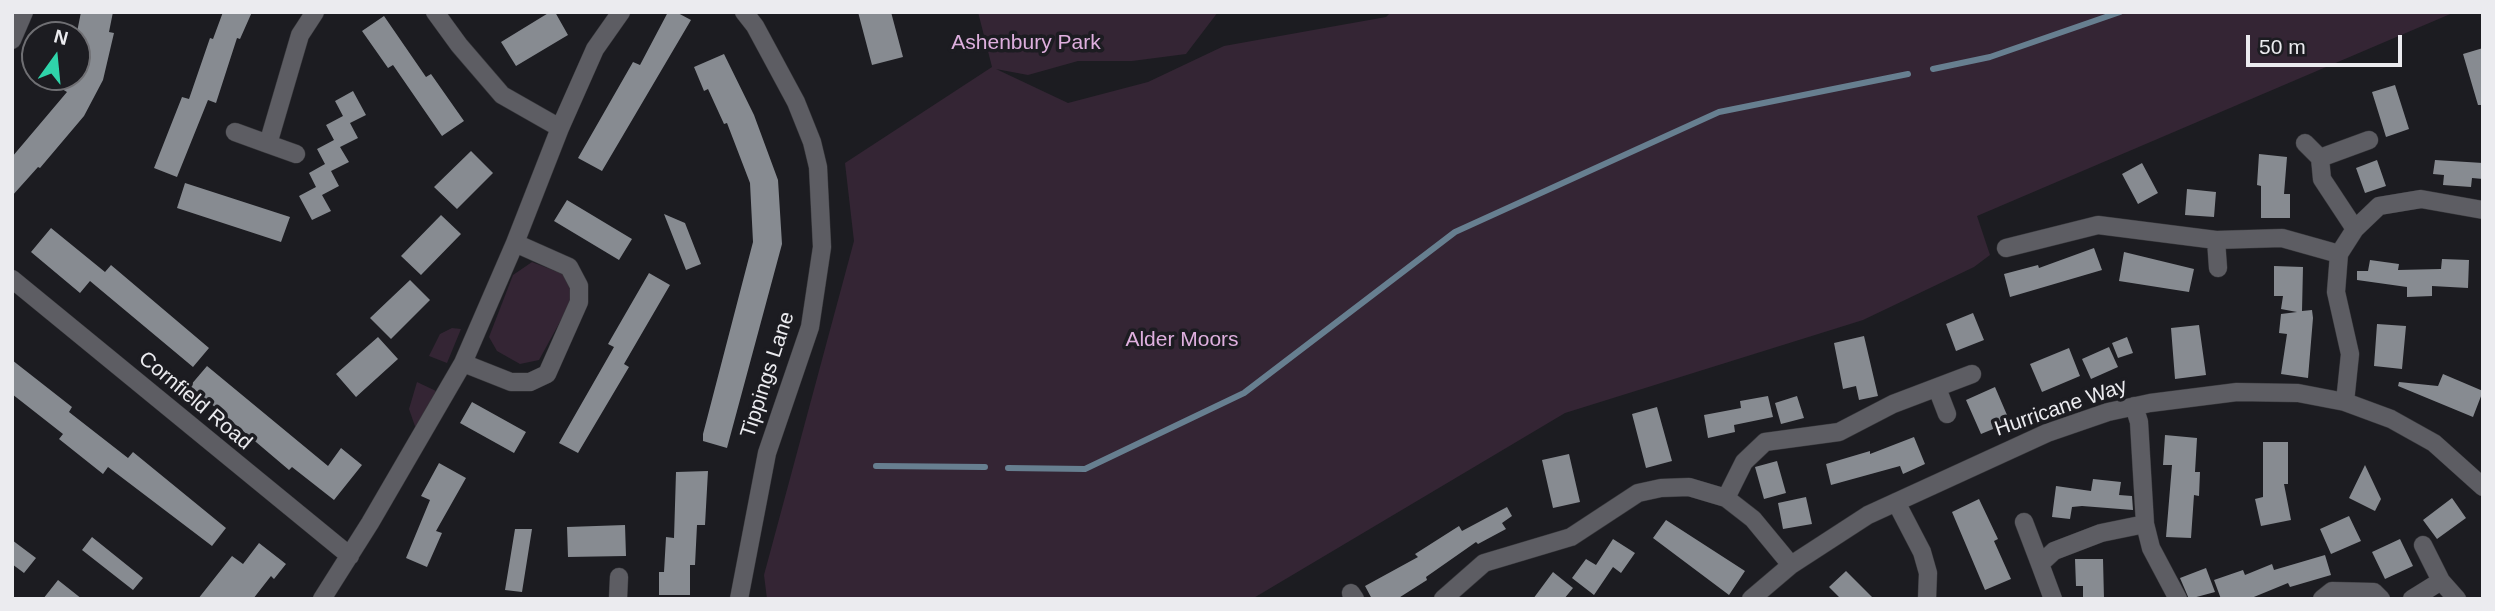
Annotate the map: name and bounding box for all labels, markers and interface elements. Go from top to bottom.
north arrow [21,21,91,91]
scale bar [2250,21,2406,65]
text: N [52,25,70,49]
park label: Ashenbury Park [951,30,1101,56]
text: 50 m [2259,35,2306,58]
street label: Tippings Lane [736,309,800,441]
park label: Alder Moors [1125,327,1239,353]
street label: Cornfield Road [133,346,257,456]
street label: Hurricane Way [1992,374,2130,442]

